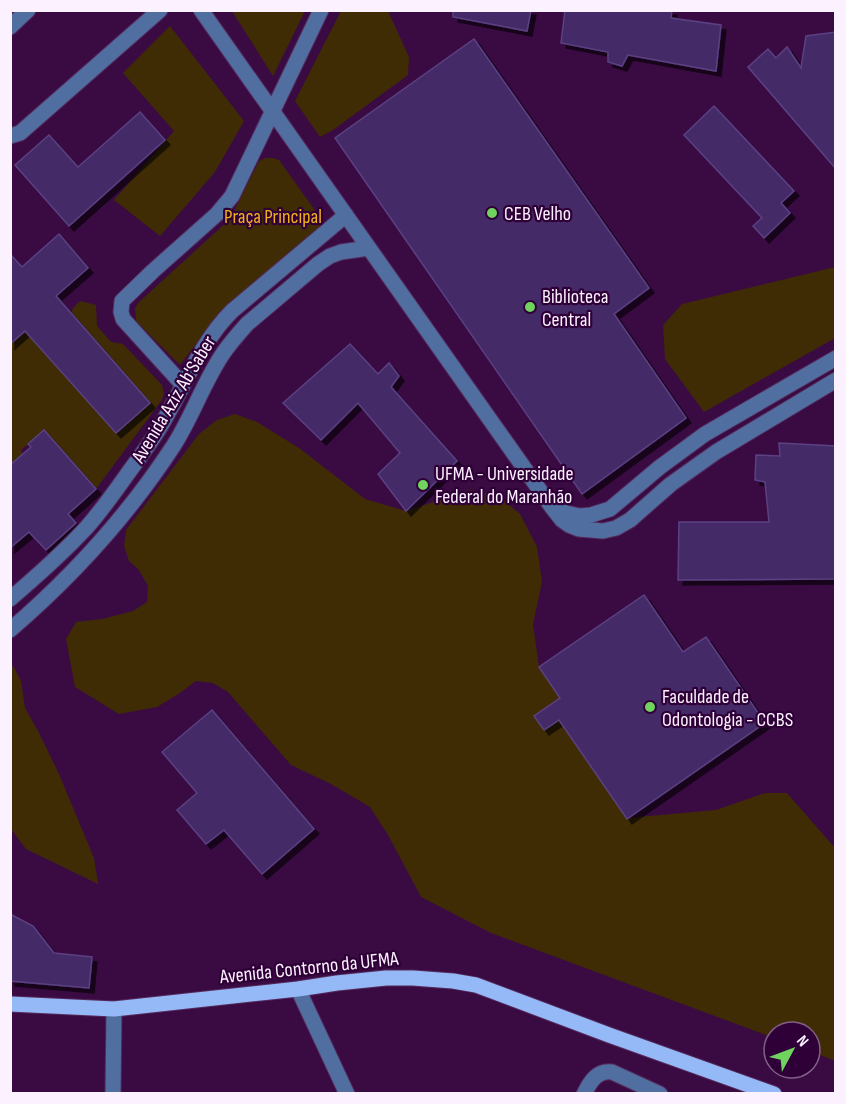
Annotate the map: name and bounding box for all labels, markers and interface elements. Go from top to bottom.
place label: CEB Velho [504,202,571,226]
park label: Praça Principal [224,205,322,229]
marker: CEB Velho [485,206,499,220]
place label: Biblioteca Central [542,285,609,332]
marker: Biblioteca Central [523,300,537,314]
street label: Avenida Aziz Ab'Saber [126,331,221,468]
place label: UFMA - Universidade Federal do Maranhão [435,462,574,509]
marker: UFMA - Universidade Federal do Maranhão [416,478,430,492]
place label: Faculdade de Odontologia - CCBS [662,685,793,732]
marker: Faculdade de Odontologia - CCBS [643,700,657,714]
street label: Avenida Contorno da UFMA [218,947,400,989]
north arrow [762,1020,822,1080]
text: N [792,1032,812,1051]

